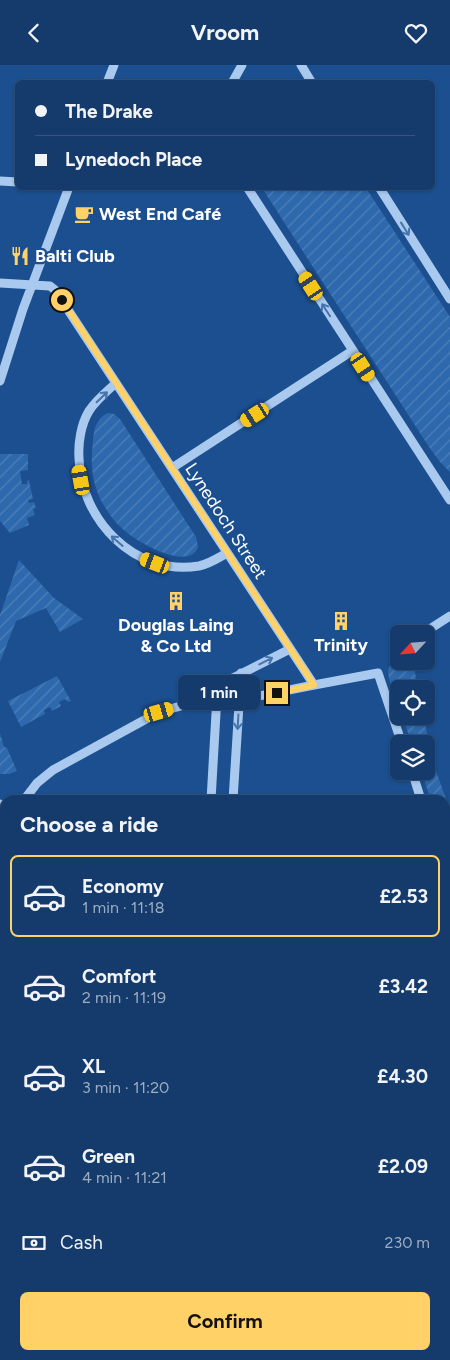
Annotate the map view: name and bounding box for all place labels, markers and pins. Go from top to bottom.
cafe icon: West End Café [73,203,95,225]
place label: West End Café [99,203,221,225]
restaurant icon: Balti Club [9,245,31,267]
place label: Balti Club [35,245,115,267]
building icon: Douglas Laing & Co Ltd [165,590,187,612]
building icon: Trinity [330,610,352,632]
place label: Douglas Laing & Co Ltd [118,614,234,657]
place label: Trinity [314,634,369,656]

